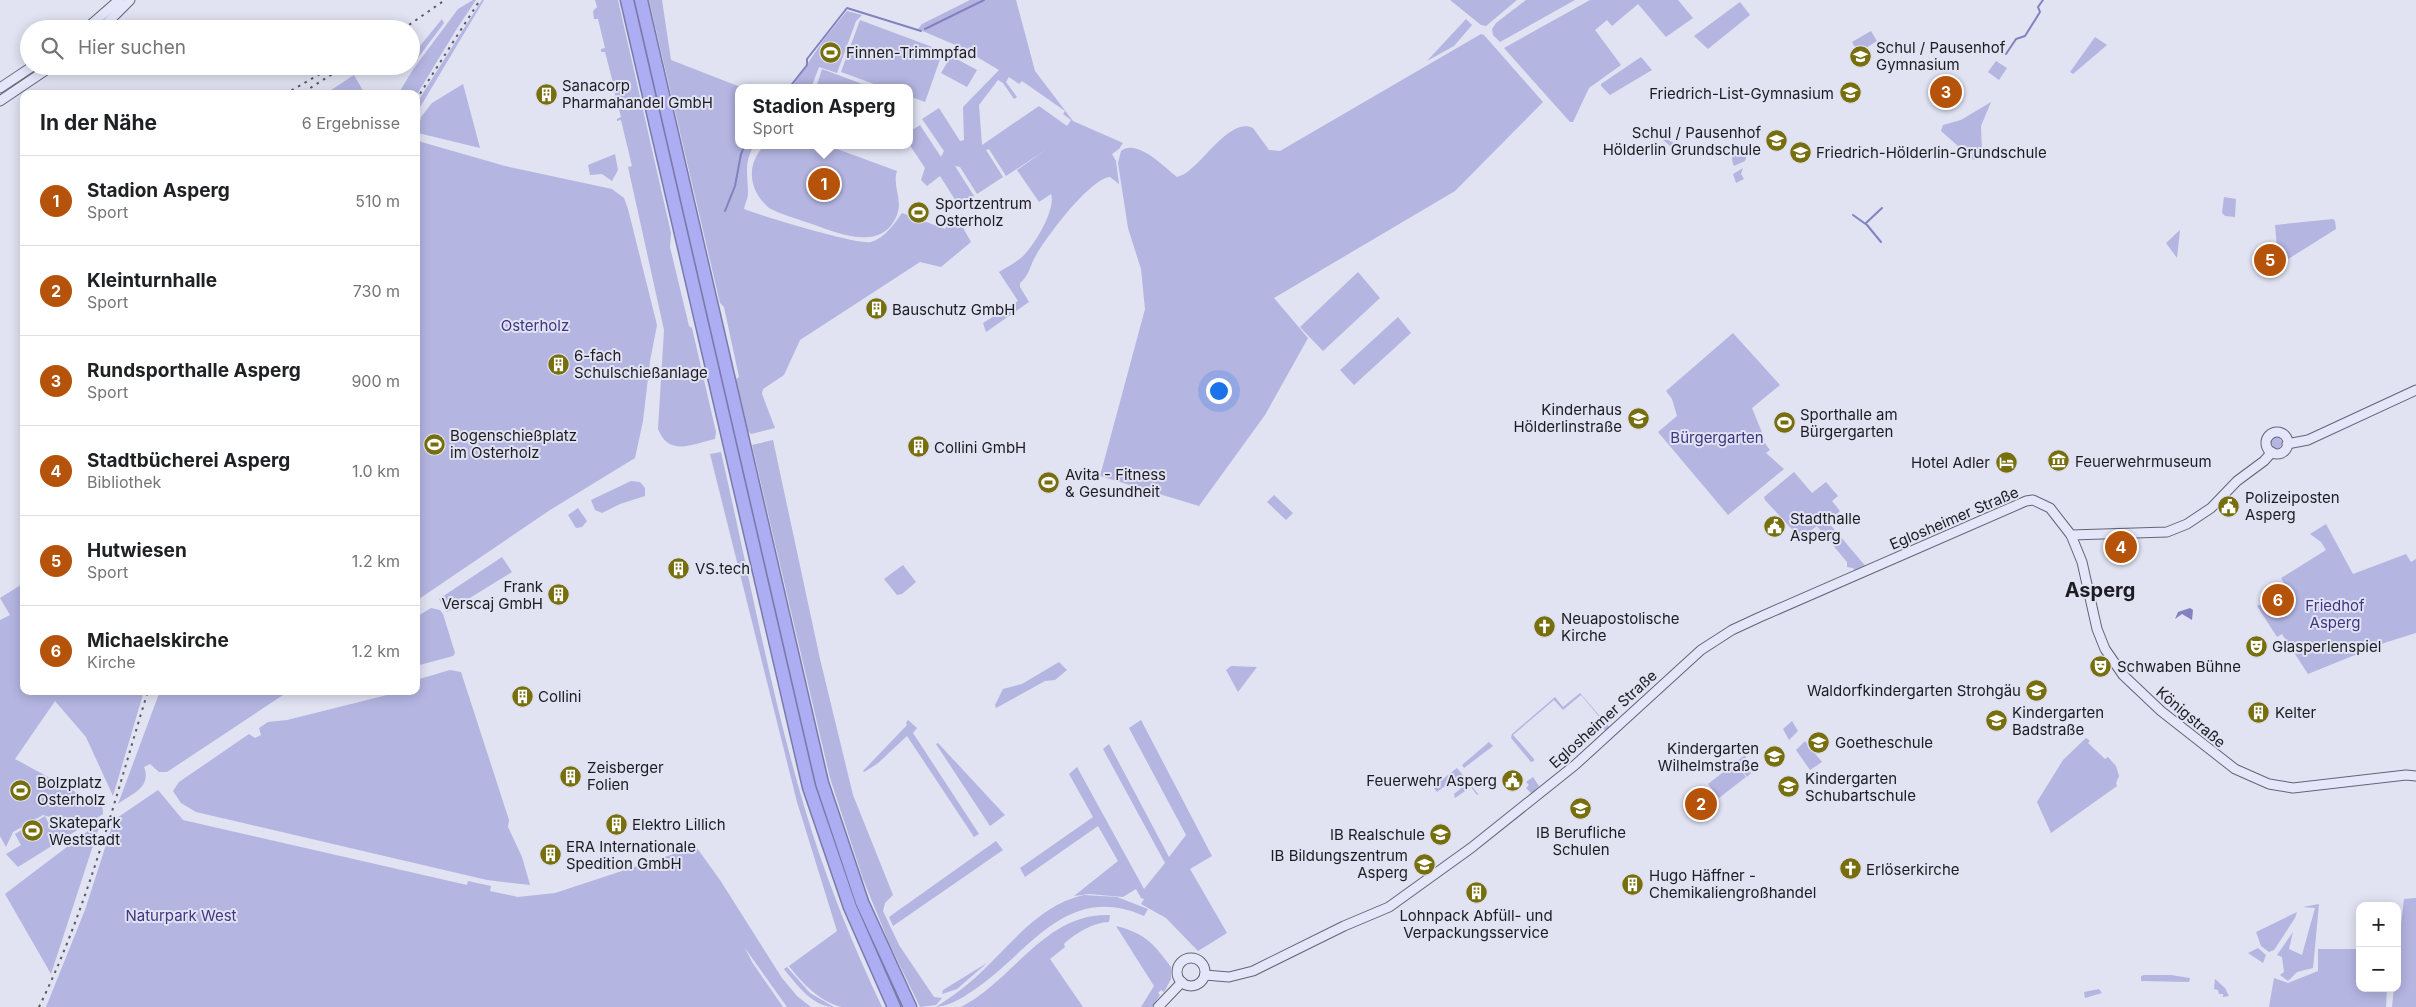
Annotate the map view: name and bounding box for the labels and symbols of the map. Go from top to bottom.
place label: Schul / Pausenhof Gymnasium [1876,38,2006,74]
sports icon: Finnen-Trimmpfad [818,40,842,64]
place label: Finnen-Trimmpfad [846,43,976,62]
school or university icon: Schul / Pausenhof Gymnasium [1848,44,1872,68]
pin: 3 [1930,73,1962,111]
place label: Sanacorp Pharmahandel GmbH [562,76,713,112]
school or university icon: Friedrich-List-Gymnasium [1838,81,1862,105]
building icon: Sanacorp Pharmahandel GmbH [534,82,558,106]
place label: Friedrich-List-Gymnasium [1649,84,1834,103]
place label: Schul / Pausenhof Hölderlin Grundschule [1603,123,1761,159]
school or university icon: Schul / Pausenhof Hölderlin Grundschule [1765,129,1789,153]
school or university icon: Friedrich-Hölderlin-Grundschule [1788,140,1812,164]
place label: Friedrich-Hölderlin-Grundschule [1816,143,2047,162]
pin: 1 [808,165,840,203]
place label: Sportzentrum Osterholz [935,194,1032,230]
sports icon: Sportzentrum Osterholz [907,200,931,224]
pin: 5 [2254,241,2286,279]
building icon: Bauschutz GmbH [864,297,888,321]
place label: Bauschutz GmbH [892,300,1015,319]
park label: Osterholz [501,316,569,335]
place label: 6-fach Schulschießanlage [574,346,708,382]
building icon: 6-fach Schulschießanlage [546,352,570,376]
your location [1206,378,1232,404]
place label: Kinderhaus Hölderlinstraße [1513,400,1622,436]
place label: Sporthalle am Bürgergarten [1800,405,1898,441]
school or university icon: Kinderhaus Hölderlinstraße [1626,406,1650,430]
sports icon: Sporthalle am Bürgergarten [1772,411,1796,435]
place label: Bogenschießplatz im Osterholz [450,426,577,462]
park label: Bürgergarten [1670,428,1764,447]
sports icon: Bogenschießplatz im Osterholz [422,432,446,456]
building icon: Collini GmbH [906,435,930,459]
place label: Collini GmbH [934,438,1026,457]
museum icon: Feuerwehrmuseum [2047,449,2071,473]
hotel icon: Hotel Adler [1994,450,2018,474]
place label: Feuerwehrmuseum [2075,452,2212,471]
place label: Hotel Adler [1911,453,1990,472]
place label: Avita - Fitness & Gesundheit [1065,465,1166,501]
sports icon: Avita - Fitness & Gesundheit [1037,471,1061,495]
street label: Eglosheimer Straße [1887,482,2021,554]
place label: Polizeiposten Asperg [2245,488,2340,524]
public building icon: Polizeiposten Asperg [2217,494,2241,518]
place label: Stadthalle Asperg [1790,509,1861,545]
public building icon: Stadthalle Asperg [1762,515,1786,539]
pin: 4 [2105,528,2137,566]
building icon: VS.tech [667,556,691,580]
place label: VS.tech [695,559,750,578]
place label: Frank Verscaj GmbH [441,577,544,613]
district label: Asperg [2065,578,2135,602]
pin: 6 [2262,581,2294,619]
building icon: Frank Verscaj GmbH [547,583,571,607]
park label: Friedhof Asperg [2305,596,2365,632]
place label: Neuapostolische Kirche [1561,609,1680,645]
church icon: Neuapostolische Kirche [1533,615,1557,639]
theatre icon: Glasperlenspiel [2244,634,2268,658]
place label: Glasperlenspiel [2272,637,2381,656]
theatre icon: Schwaben Bühne [2089,654,2113,678]
place label: Schwaben Bühne [2117,657,2241,676]
street label: Eglosheimer Straße [1545,666,1661,772]
school or university icon: Waldorfkindergarten Strohgäu [2025,678,2049,702]
place label: Waldorfkindergarten Strohgäu [1807,681,2021,700]
street label: Königstraße [2152,682,2230,752]
building icon: Collini [510,684,534,708]
place label: Collini [538,687,581,706]
building icon: Kelter [2247,700,2271,724]
place label: Kindergarten Badstraße [2012,703,2104,739]
place label: Kelter [2275,703,2317,722]
school or university icon: Kindergarten Badstraße [1984,709,2008,733]
school or university icon: Goetheschule [1807,730,1831,754]
place label: Goetheschule [1835,733,1933,752]
place label: Kindergarten Wilhelmstraße [1658,739,1759,775]
school or university icon: Kindergarten Wilhelmstraße [1763,745,1787,769]
place label: Zeisberger Folien [587,758,664,794]
building icon: Zeisberger Folien [559,764,583,788]
public building icon: Feuerwehr Asperg [1501,768,1525,792]
place label: Kindergarten Schubartschule [1805,769,1916,805]
place label: Feuerwehr Asperg [1366,771,1497,790]
place label: Bolzplatz Osterholz [37,773,106,809]
school or university icon: Kindergarten Schubartschule [1777,775,1801,799]
sports icon: Bolzplatz Osterholz [9,779,33,803]
pin: 2 [1685,785,1717,823]
school or university icon: IB Berufliche Schulen [1569,797,1593,821]
building icon: Elektro Lillich [604,812,628,836]
place label: Skatepark Weststadt [49,813,121,849]
place label: Elektro Lillich [632,815,726,834]
sports icon: Skatepark Weststadt [21,819,45,843]
school or university icon: IB Realschule [1429,822,1453,846]
place label: IB Berufliche Schulen [1536,823,1626,859]
place label: IB Realschule [1330,825,1425,844]
place label: ERA Internationale Spedition GmbH [566,837,696,873]
building icon: ERA Internationale Spedition GmbH [538,843,562,867]
place label: IB Bildungszentrum Asperg [1271,846,1408,882]
school or university icon: IB Bildungszentrum Asperg [1412,852,1436,876]
church icon: Erlöserkirche [1838,857,1862,881]
place label: Erlöserkirche [1866,860,1960,879]
place label: Hugo Häffner - Chemikaliengroßhandel [1649,866,1816,902]
building icon: Hugo Häffner - Chemikaliengroßhandel [1621,872,1645,896]
building icon: Lohnpack Abfüll- und Verpackungsservice [1464,880,1488,904]
park label: Naturpark West [125,906,237,925]
place label: Lohnpack Abfüll- und Verpackungsservice [1399,906,1553,942]

